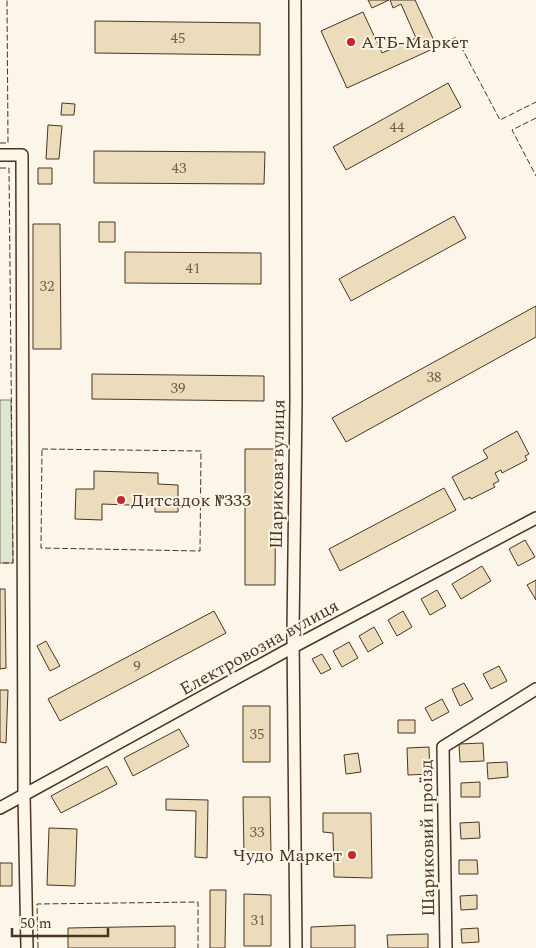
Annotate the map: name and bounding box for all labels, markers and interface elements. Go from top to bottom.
house number: 45 [170,27,186,50]
place label: АТБ-Маркет [361,29,469,56]
marker: АТБ-Маркет [345,36,357,48]
house number: 44 [389,116,405,139]
house number: 43 [171,157,187,180]
house number: 41 [185,257,201,280]
house number: 32 [39,275,55,298]
house number: 38 [426,366,442,389]
house number: 39 [170,377,186,400]
street label: Шарикова вулиця [263,399,292,549]
place label: Дитсадок №333 [131,487,251,514]
marker: Дитсадок №333 [115,494,127,506]
street label: Електровозна вулиця [175,592,344,702]
house number: 9 [133,655,141,678]
house number: 35 [249,723,265,746]
street label: Шариковий проїзд [413,759,442,917]
house number: 33 [249,821,265,844]
place label: Чудо Маркет [233,842,342,869]
marker: Чудо Маркет [346,849,358,861]
scale bar [12,906,109,938]
house number: 31 [250,909,266,932]
text: 50 m [20,912,52,935]

